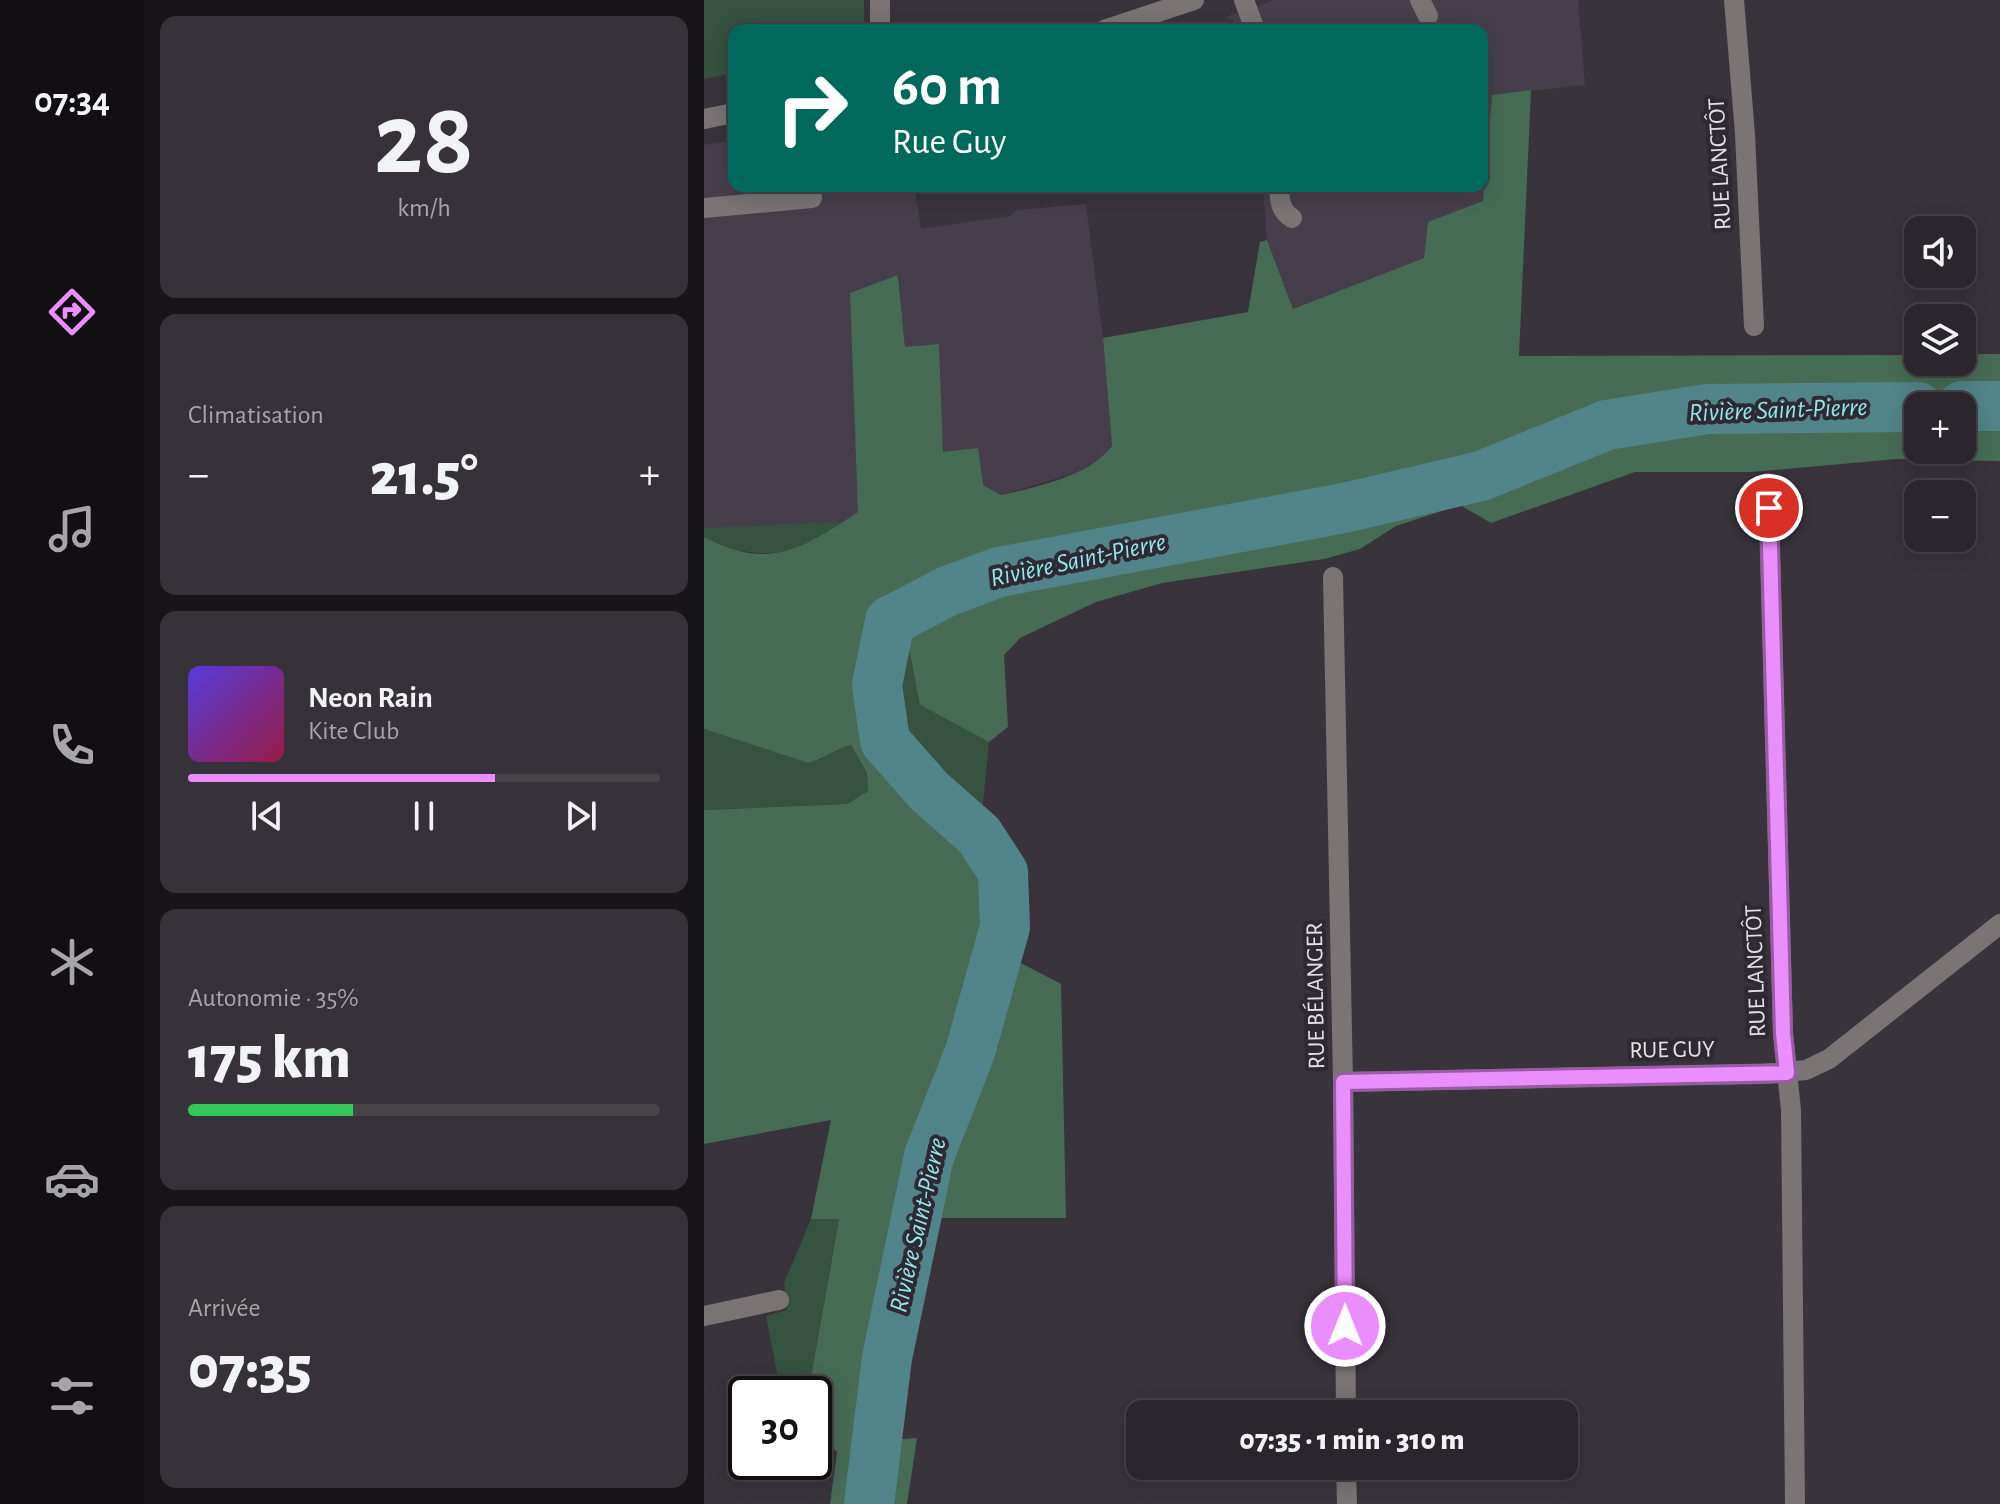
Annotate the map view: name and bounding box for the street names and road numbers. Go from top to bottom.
street label: RUE LANCTÔT [1703,97,1735,231]
street label: RUE LANCTÔT [1740,904,1770,1038]
street label: RUE BÉLANGER [1301,922,1329,1070]
street label: RUE GUY [1629,1037,1715,1063]

